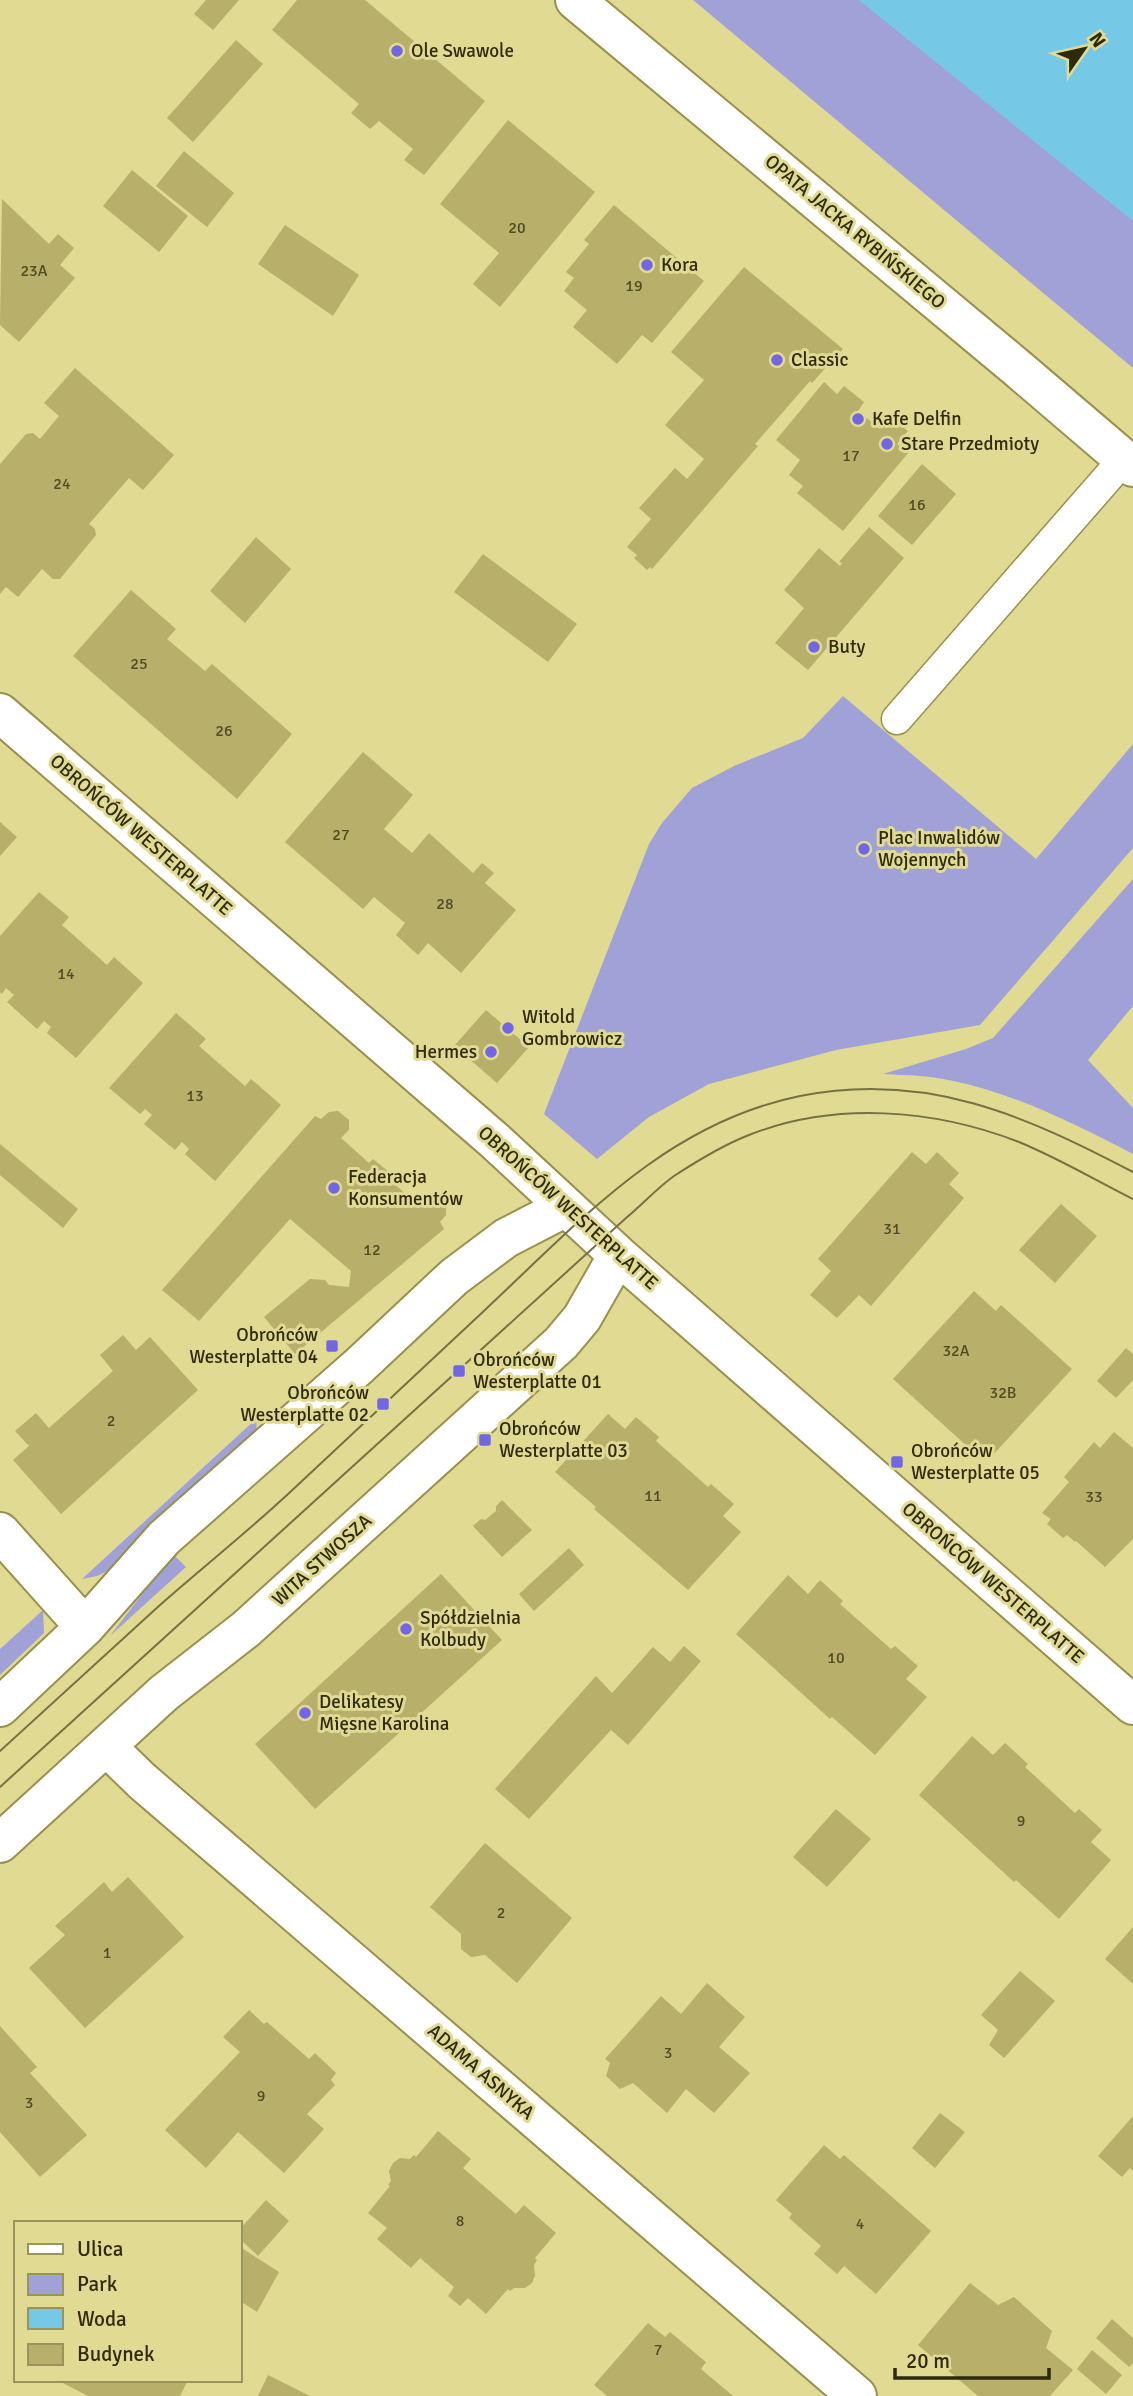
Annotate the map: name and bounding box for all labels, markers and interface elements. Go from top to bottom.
north arrow [1049,14,1119,84]
text: N [1084,28,1111,52]
place label: Ole Swawole [411,39,514,63]
marker: Ole Swawole [389,43,405,59]
street label: OPATA JACKA RYBIŃSKIEGO [760,150,950,314]
house number: 20 [508,218,526,238]
place label: Kora [661,253,698,277]
marker: Kora [639,257,655,273]
house number: 23A [20,261,48,281]
house number: 19 [625,276,643,296]
place label: Classic [791,348,849,372]
marker: Classic [769,352,785,368]
place label: Kafe Delfin [872,407,962,431]
marker: Kafe Delfin [850,411,866,427]
place label: Stare Przedmioty [901,432,1039,456]
marker: Stare Przedmioty [879,436,895,452]
house number: 17 [842,446,860,466]
house number: 24 [53,474,71,494]
house number: 16 [908,495,926,515]
place label: Buty [828,635,866,659]
marker: Buty [806,639,822,655]
house number: 25 [130,654,148,674]
house number: 26 [215,721,233,741]
street label: OBROŃCÓW WESTERPLATTE [45,749,237,921]
house number: 27 [332,825,350,845]
place label: Plac Inwalidów Wojennych [878,826,1000,872]
marker: Plac Inwalidów Wojennych [856,841,872,857]
house number: 28 [436,894,454,914]
house number: 14 [57,964,75,984]
place label: Witold Gombrowicz [522,1005,622,1051]
marker: Witold Gombrowicz [500,1020,516,1036]
place label: Hermes [415,1040,477,1064]
marker: Hermes [483,1044,499,1060]
house number: 13 [186,1086,204,1106]
street label: OBROŃCÓW WESTERPLATTE [473,1121,663,1295]
place label: Federacja Konsumentów [348,1165,463,1211]
marker: Federacja Konsumentów [326,1180,342,1196]
house number: 31 [883,1219,901,1239]
house number: 12 [363,1240,381,1260]
place label: Obrońców Westerplatte 04 [189,1323,318,1369]
marker: Obrońców Westerplatte 04 [324,1338,340,1354]
house number: 32A [942,1341,970,1361]
place label: Obrońców Westerplatte 01 [473,1348,602,1394]
marker: Obrońców Westerplatte 01 [451,1363,467,1379]
place label: Obrońców Westerplatte 02 [240,1381,369,1427]
house number: 32B [990,1383,1016,1403]
marker: Obrońców Westerplatte 02 [375,1396,391,1412]
house number: 2 [107,1411,115,1431]
place label: Obrońców Westerplatte 03 [499,1417,628,1463]
marker: Obrońców Westerplatte 03 [477,1432,493,1448]
place label: Obrońców Westerplatte 05 [911,1439,1040,1485]
marker: Obrońców Westerplatte 05 [889,1454,905,1470]
house number: 11 [644,1486,662,1506]
house number: 33 [1085,1487,1103,1507]
street label: OBROŃCÓW WESTERPLATTE [897,1497,1089,1669]
street label: WITA STWOSZA [267,1509,377,1611]
place label: Spółdzielnia Kolbudy [420,1606,521,1652]
marker: Spółdzielnia Kolbudy [398,1621,414,1637]
house number: 10 [827,1648,845,1668]
place label: Delikatesy Mięsne Karolina [319,1690,449,1736]
marker: Delikatesy Mięsne Karolina [297,1705,313,1721]
house number: 9 [1017,1811,1025,1831]
house number: 2 [497,1903,505,1923]
house number: 1 [103,1943,111,1963]
street label: ADAMA ASNYKA [423,2019,540,2125]
house number: 3 [664,2043,672,2063]
house number: 9 [257,2086,265,2106]
house number: 3 [25,2093,33,2113]
house number: 8 [456,2211,464,2231]
house number: 4 [856,2214,865,2234]
legend [14,2221,242,2382]
text: Ulica [77,2236,123,2262]
text: Park [77,2271,118,2297]
text: Woda [77,2306,127,2332]
scale bar [895,2336,1049,2380]
house number: 7 [654,2340,662,2360]
text: Budynek [77,2341,155,2367]
text: 20 m [906,2348,950,2374]

